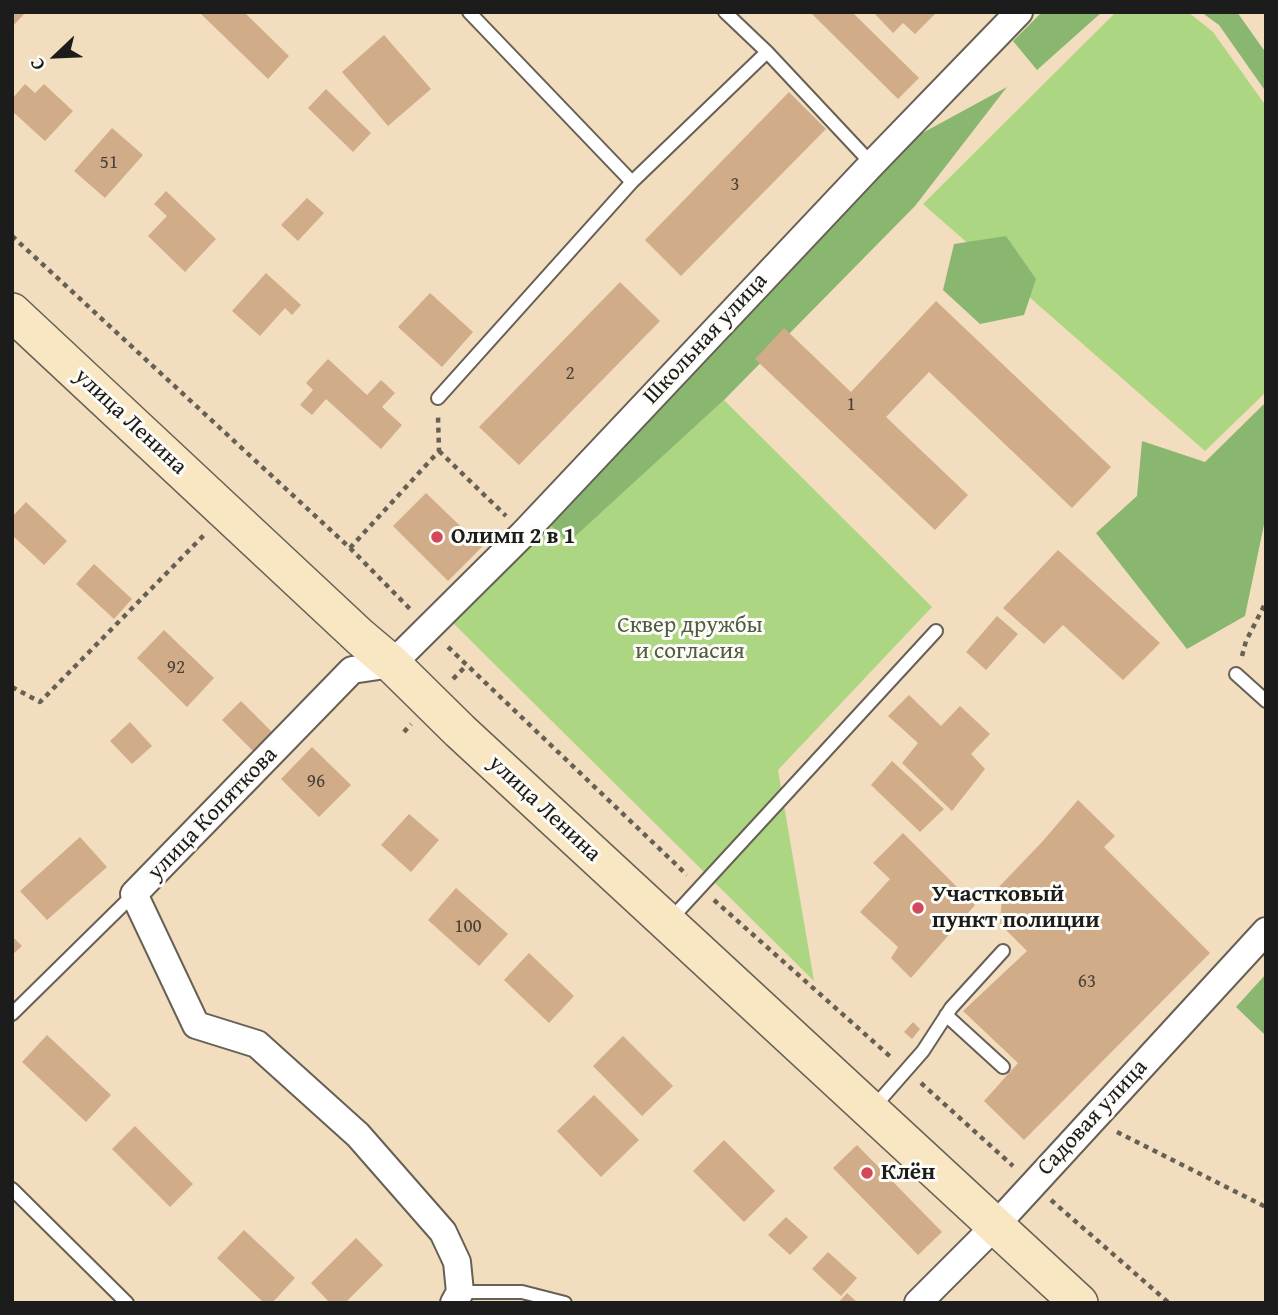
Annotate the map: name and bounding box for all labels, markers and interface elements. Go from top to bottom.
north arrow [21,21,91,91]
text: С [22,54,52,75]
house number: 51 [100,152,118,174]
house number: 3 [730,174,740,196]
street label: Школьная улица [638,268,774,410]
street label: улица Ленина [68,363,192,481]
house number: 2 [565,363,575,385]
house number: 1 [846,394,856,416]
place label: Олимп 2 в 1 [451,523,575,551]
marker: Олимп 2 в 1 [429,529,445,545]
park label: Сквер дружбы и согласия [617,612,763,666]
house number: 92 [167,657,185,679]
street label: улица Копяткова [142,742,284,886]
street label: улица Ленина [482,750,606,868]
house number: 96 [307,771,325,793]
place label: Участковый пункт полиции [932,881,1100,935]
marker: Участковый пункт полиции [910,900,926,916]
house number: 100 [454,916,482,938]
house number: 63 [1078,971,1096,993]
street label: Садовая улица [1032,1054,1154,1182]
place label: Клён [881,1159,935,1187]
marker: Клён [859,1165,875,1181]

